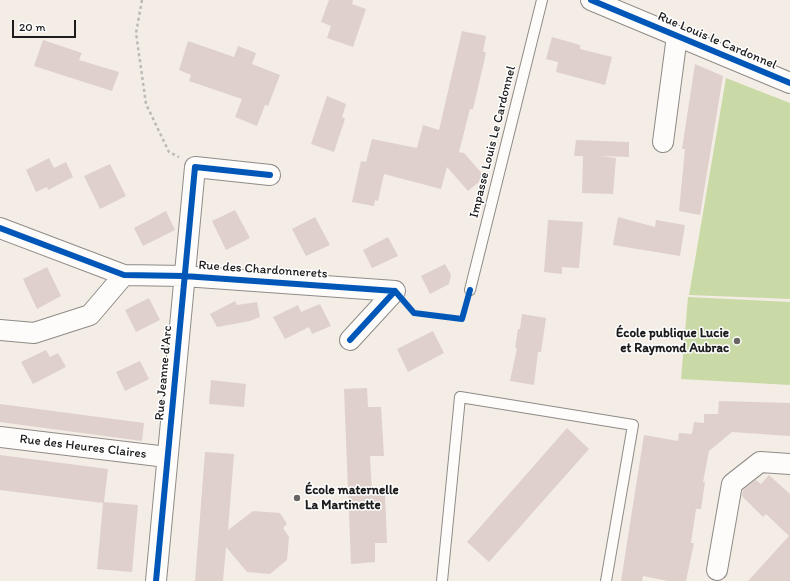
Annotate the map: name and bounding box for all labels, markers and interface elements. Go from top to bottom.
street label: Rue Louis le Cardonnel [655,9,779,73]
scale bar [14,12,78,38]
text: 20 m [19,20,46,34]
street label: Impasse Louis Le Cardonnel [467,64,519,220]
street label: Rue des Chardonnerets [198,258,328,282]
street label: Rue Jeanne d'Arc [152,325,176,421]
place label: École publique Lucie et Raymond Aubrac [616,326,729,357]
marker: École publique Lucie et Raymond Aubrac [732,336,742,346]
street label: Rue des Heures Claires [19,431,147,463]
place label: École maternelle La Martinette [305,483,399,514]
marker: École maternelle La Martinette [292,493,302,503]

